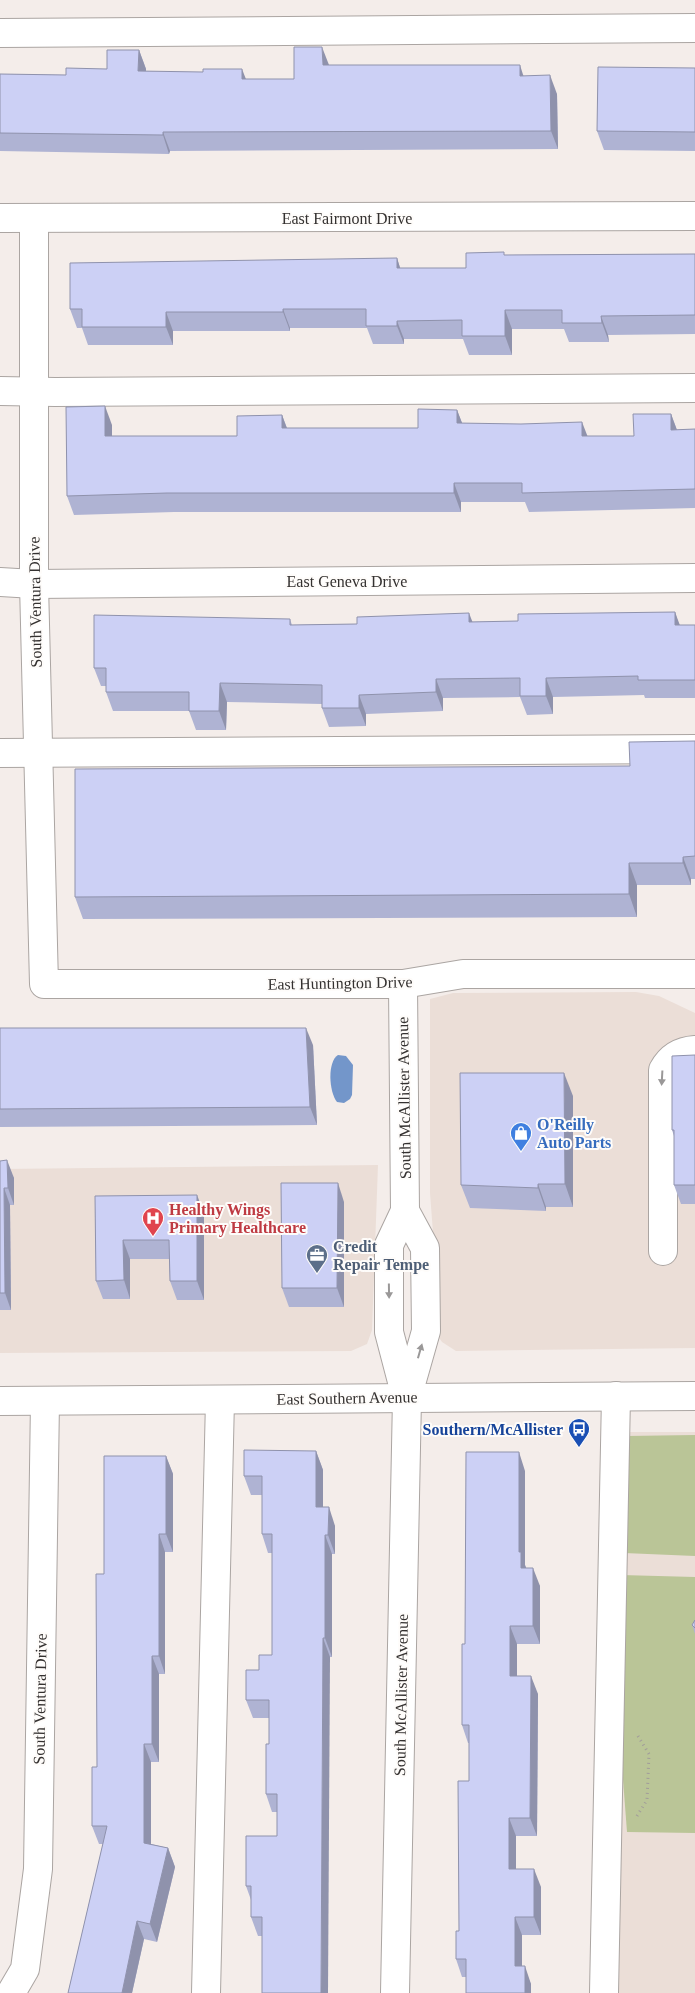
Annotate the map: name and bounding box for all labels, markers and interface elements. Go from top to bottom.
street label: East Fairmont Drive [282,210,412,227]
street label: South Ventura Drive [25,536,45,668]
street label: East Geneva Drive [287,573,407,590]
street label: East Huntington Drive [267,973,413,994]
street label: South McAllister Avenue [394,1017,414,1179]
one-way arrow [658,1070,666,1086]
place label: O'Reilly Auto Parts [537,1116,611,1151]
shop icon: O'Reilly Auto Parts [509,1121,533,1152]
place label: Healthy Wings Primary Healthcare [169,1201,306,1237]
hospital icon: Healthy Wings Primary Healthcare [141,1206,165,1237]
place label: Credit Repair Tempe [333,1238,429,1274]
office icon: Credit Repair Tempe [305,1243,329,1274]
one-way arrow [385,1283,393,1299]
one-way arrow [417,1343,425,1358]
street label: East Southern Avenue [276,1388,418,1408]
bus stop icon: Southern/McAllister [567,1417,591,1448]
place label: Southern/McAllister [423,1421,563,1438]
street label: South McAllister Avenue [391,1614,411,1776]
street label: South Ventura Drive [30,1633,50,1765]

